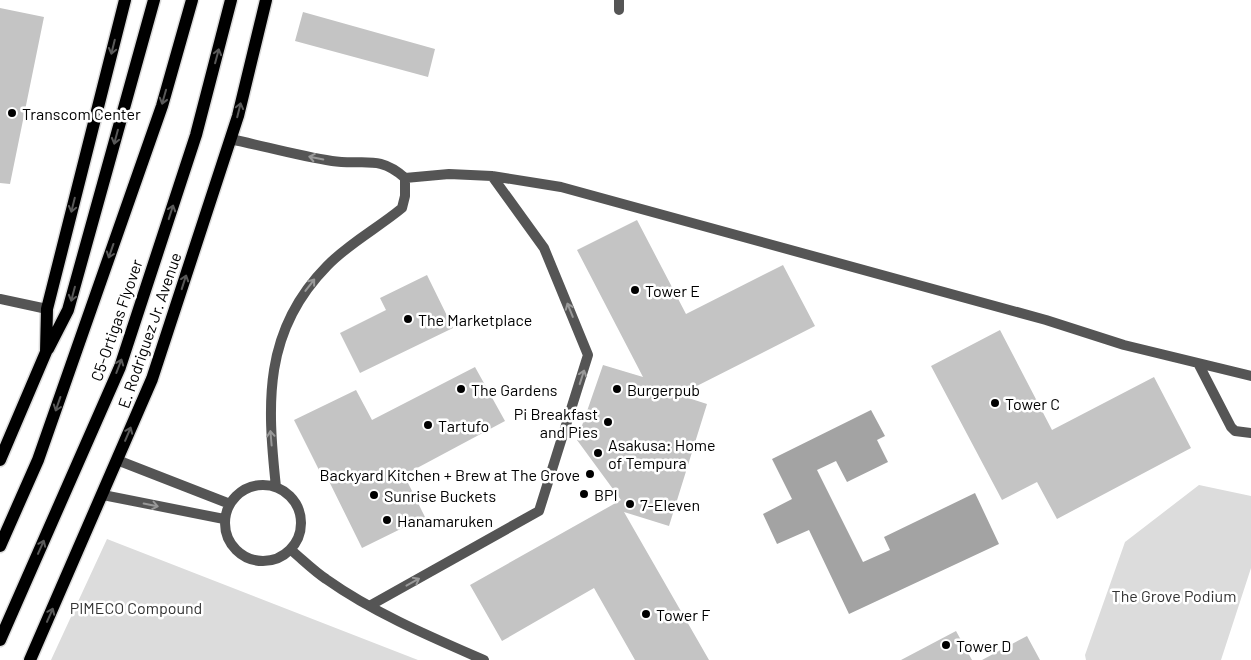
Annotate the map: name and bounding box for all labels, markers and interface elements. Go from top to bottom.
one-way arrow [108,39,117,55]
one-way arrow [212,48,222,64]
one-way arrow [159,89,169,105]
one-way arrow [235,103,244,119]
place label: Transcom Center [22,104,141,123]
marker: Transcom Center [6,107,18,119]
one-way arrow [110,128,120,144]
one-way arrow [308,153,324,162]
one-way arrow [68,196,77,212]
one-way arrow [166,204,176,220]
one-way arrow [106,243,115,258]
street label: E. Rodriguez Jr. Avenue [113,250,185,410]
street label: C5-Ortigas Flyover [86,256,146,383]
one-way arrow [179,274,189,290]
one-way arrow [305,279,316,292]
place label: Tower E [645,281,700,300]
marker: Tower E [629,284,641,296]
one-way arrow [68,285,77,301]
one-way arrow [564,303,574,318]
place label: The Marketplace [418,310,532,329]
marker: The Marketplace [402,313,414,325]
one-way arrow [115,359,124,374]
one-way arrow [577,369,587,385]
place label: The Gardens [471,380,558,399]
place label: Burgerpub [627,380,700,399]
marker: The Gardens [455,383,467,395]
marker: Burgerpub [611,383,623,395]
place label: Tower C [1005,394,1060,413]
one-way arrow [52,396,62,412]
marker: Tower C [989,397,1001,409]
place label: Pi Breakfast and Pies [514,404,598,441]
place label: Tartufo [438,416,489,435]
marker: Pi Breakfast and Pies [602,416,614,428]
marker: Tartufo [422,419,434,431]
one-way arrow [124,427,134,442]
one-way arrow [267,430,276,446]
place label: Asakusa: Home of Tempura [608,435,716,472]
marker: Asakusa: Home of Tempura [592,447,604,459]
place label: Backyard Kitchen + Brew at The Grove [320,465,580,484]
marker: Backyard Kitchen + Brew at The Grove [584,468,596,480]
place label: BPI [594,485,618,504]
place label: Sunrise Buckets [384,486,496,505]
marker: BPI [578,488,590,500]
marker: Sunrise Buckets [368,489,380,501]
place label: 7-Eleven [640,495,700,514]
marker: 7-Eleven [624,498,636,510]
one-way arrow [142,500,158,510]
place label: Hanamaruken [397,511,493,530]
marker: Hanamaruken [381,514,393,526]
one-way arrow [36,540,46,555]
one-way arrow [406,576,420,586]
park label: The Grove Podium [1112,586,1236,605]
park label: PIMECO Compound [70,598,202,617]
place label: Tower F [656,605,710,624]
one-way arrow [45,608,55,623]
marker: Tower F [640,608,652,620]
place label: Tower D [956,636,1011,655]
marker: Tower D [940,639,952,651]

